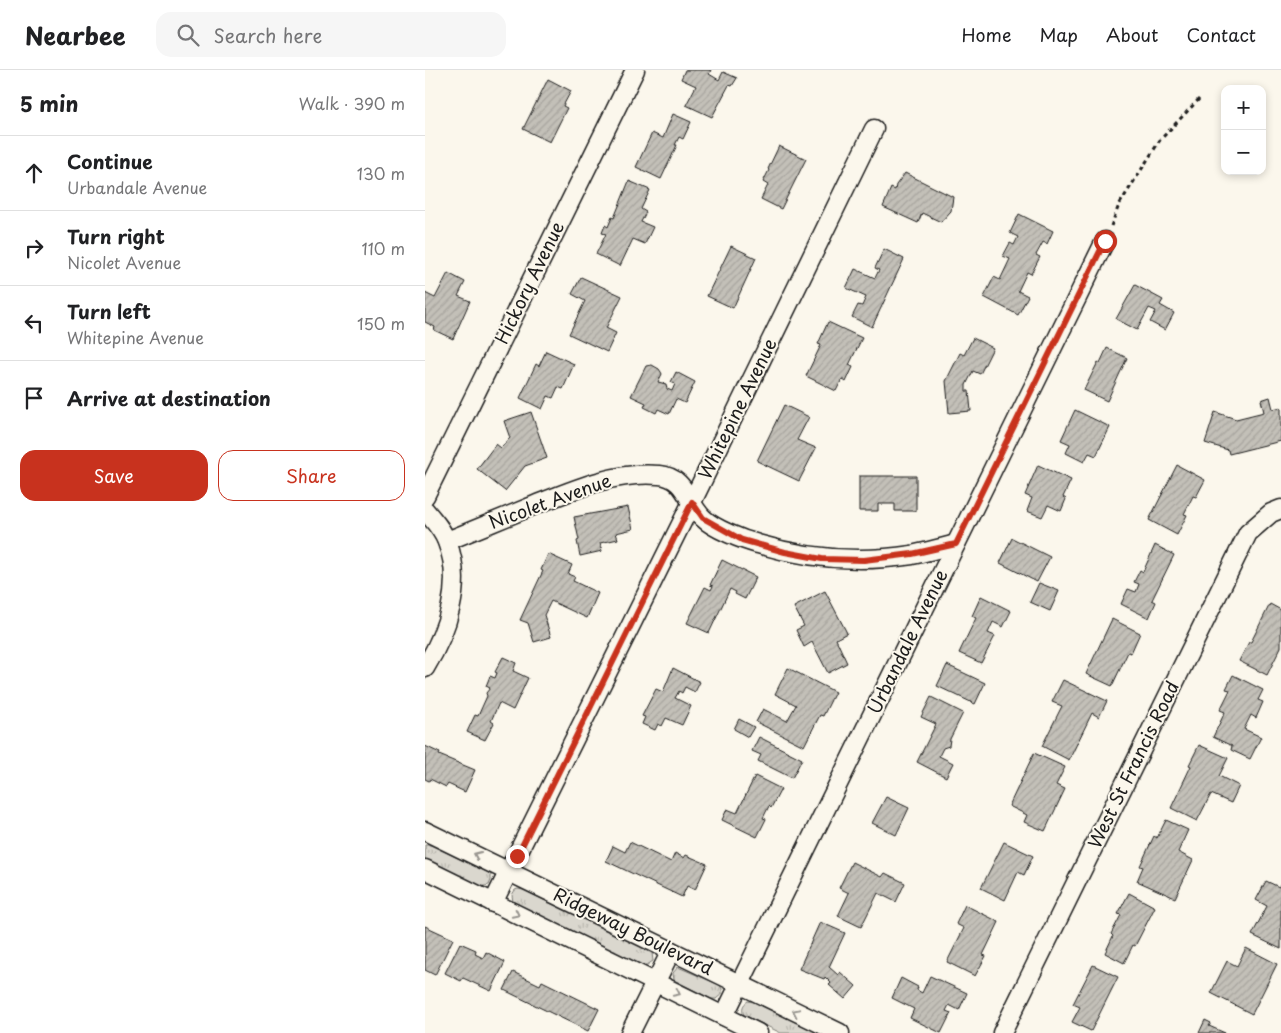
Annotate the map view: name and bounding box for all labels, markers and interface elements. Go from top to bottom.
search box [156,12,506,57]
text: Nearbee [25,17,126,53]
icon: search [174,21,202,49]
text: Search here [214,21,322,49]
text: Home [961,21,1011,48]
text: Map [1039,21,1078,48]
text: About [1106,21,1158,48]
text: Contact [1186,21,1256,48]
map controls [1221,85,1266,175]
button: + [1221,85,1266,130]
text: 5 min [20,87,78,119]
text: Walk · 390 m [299,91,405,115]
button: − [1221,130,1266,175]
text: Continue [67,147,153,175]
icon: ahead [20,159,48,187]
text: 130 m [357,161,405,185]
text: Urbandale Avenue [67,175,207,199]
street label: Hickory Avenue [487,216,570,348]
text: Turn right [67,222,165,250]
route start [1094,230,1117,253]
icon: right [20,234,48,262]
text: 110 m [362,236,405,260]
text: Nicolet Avenue [67,250,181,274]
text: Turn left [67,297,151,325]
icon: left [20,309,48,337]
text: 150 m [357,311,405,335]
text: Whitepine Avenue [67,325,204,349]
street label: Whitepine Avenue [691,333,783,483]
icon: arrive [20,384,48,412]
text: Arrive at destination [67,384,271,412]
button: Save [20,450,208,501]
button: Share [218,450,405,501]
street label: Nicolet Avenue [485,466,615,535]
street label: Urbandale Avenue [860,564,953,718]
street label: West St Francis Road [1080,676,1185,853]
route end [506,845,529,868]
one-way arrow [473,851,482,862]
street label: Ridgeway Boulevard [549,880,718,981]
one-way arrow [511,908,520,918]
one-way arrow [672,987,681,997]
one-way arrow [792,1007,801,1018]

